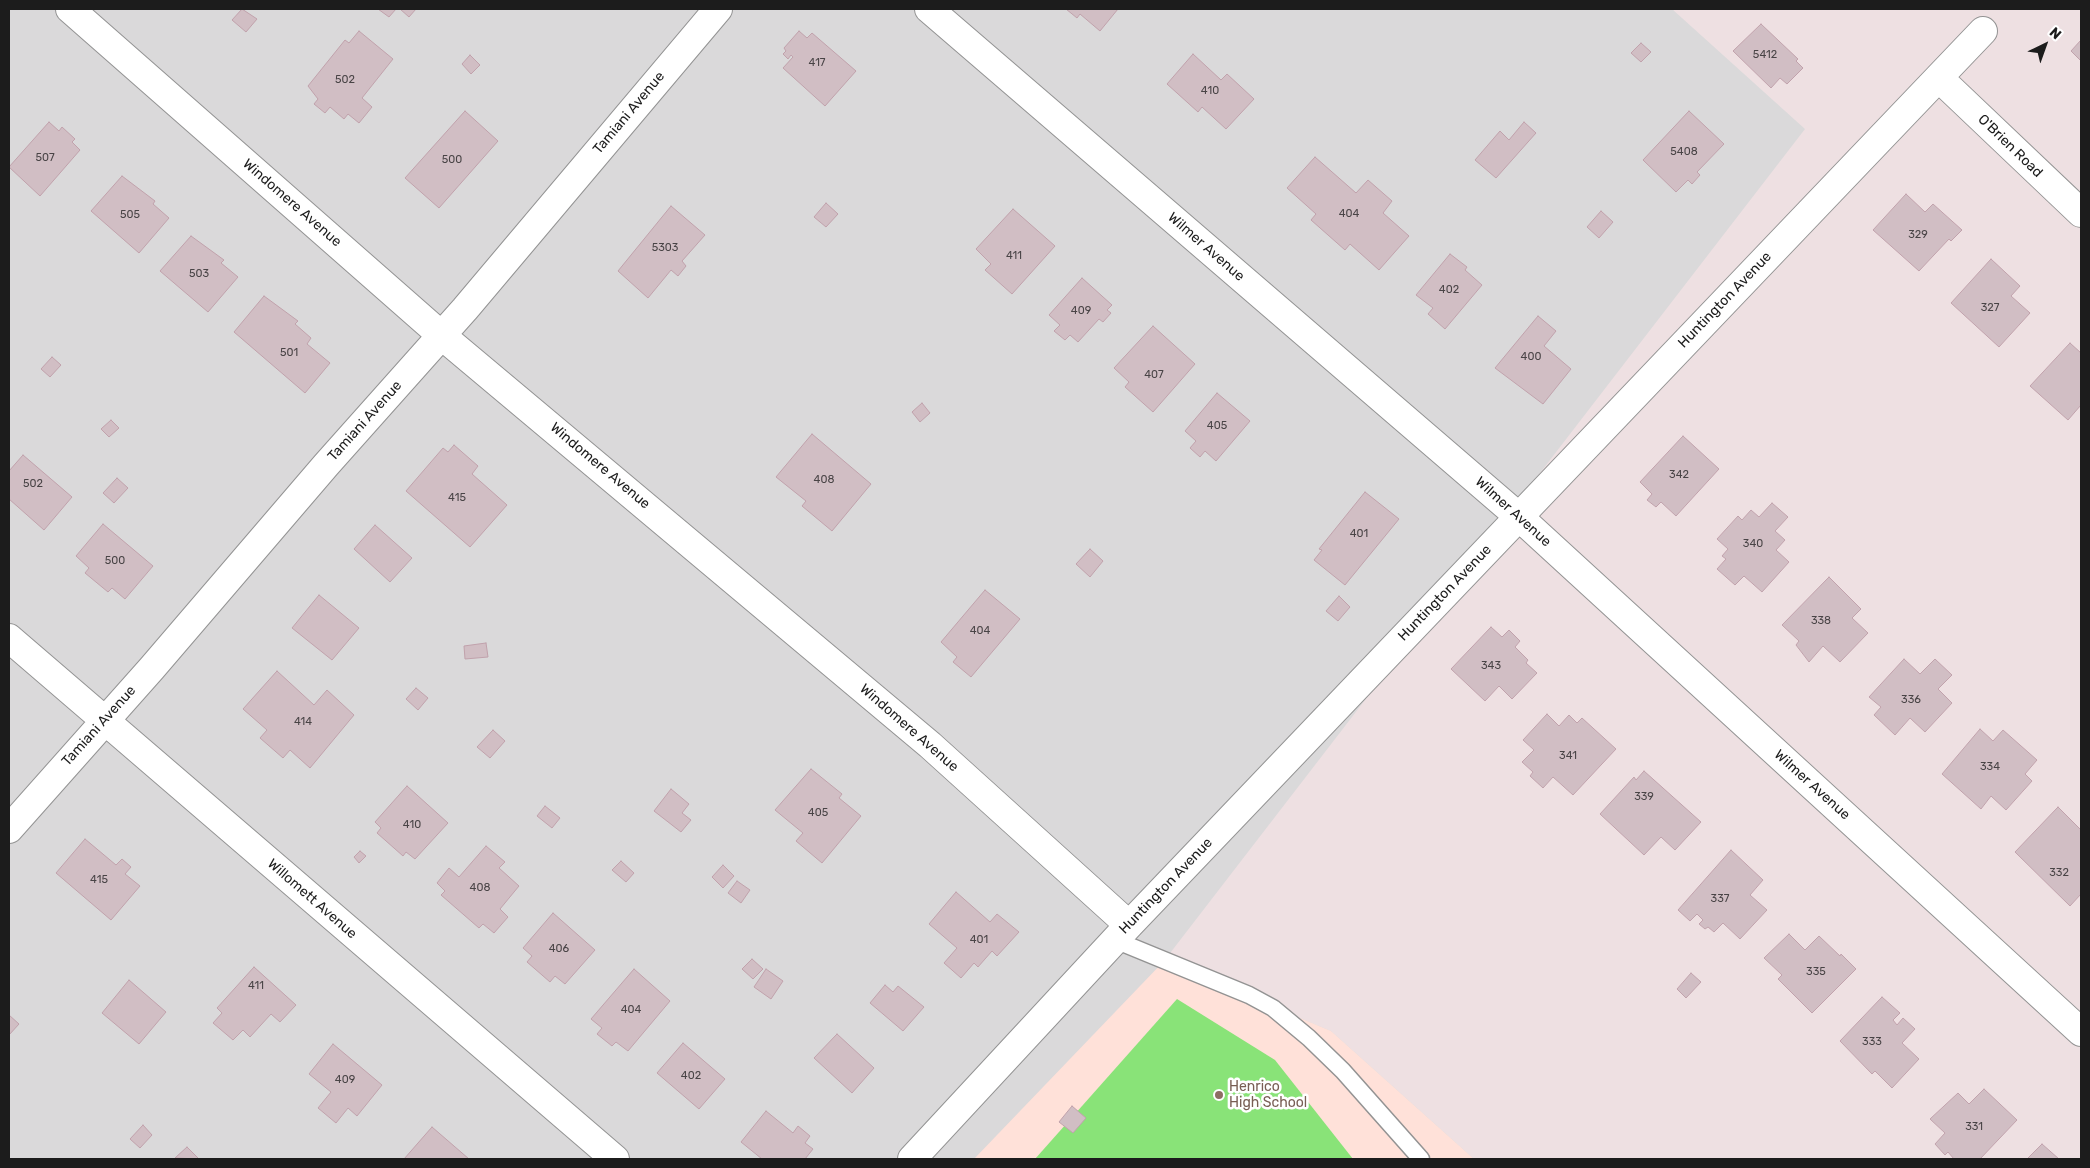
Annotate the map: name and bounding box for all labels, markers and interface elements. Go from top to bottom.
north arrow [2020,20,2070,70]
text: N [2046,24,2065,43]
house number: 5412 [1753,48,1777,62]
house number: 417 [809,56,825,70]
street label: Tamiani Avenue [590,68,668,158]
house number: 502 [335,73,355,87]
house number: 410 [1201,84,1219,98]
street label: O'Brien Road [1974,111,2046,181]
house number: 5408 [1670,145,1698,159]
house number: 507 [35,151,55,165]
house number: 500 [442,153,462,167]
street label: Windomere Avenue [239,156,345,250]
house number: 404 [1339,207,1359,221]
house number: 505 [120,208,140,222]
street label: Wilmer Avenue [1164,209,1248,285]
house number: 329 [1908,228,1928,242]
house number: 5303 [652,241,678,255]
street label: Huntington Avenue [1675,248,1775,352]
house number: 411 [1006,249,1022,263]
house number: 503 [189,267,209,281]
house number: 402 [1439,283,1459,297]
house number: 327 [1981,301,1999,315]
house number: 409 [1071,304,1091,318]
house number: 501 [280,346,298,360]
house number: 400 [1521,350,1541,364]
house number: 407 [1144,368,1164,382]
street label: Tamiani Avenue [324,377,406,465]
street label: Windomere Avenue [547,419,653,513]
house number: 405 [1207,419,1227,433]
house number: 342 [1669,468,1689,482]
house number: 408 [814,473,834,487]
street label: Wilmer Avenue [1472,474,1554,550]
house number: 502 [23,477,43,491]
house number: 415 [448,491,466,505]
house number: 401 [1350,527,1368,541]
house number: 340 [1743,537,1763,551]
street label: Huntington Avenue [1395,541,1495,645]
house number: 500 [105,554,125,568]
house number: 338 [1811,614,1831,628]
house number: 404 [970,624,990,638]
house number: 343 [1481,659,1501,673]
street label: Windomere Avenue [856,681,962,775]
street label: Tamiani Avenue [58,682,140,770]
house number: 336 [1901,693,1921,707]
house number: 414 [294,715,312,729]
street label: Wilmer Avenue [1771,747,1853,823]
house number: 341 [1559,749,1577,763]
house number: 334 [1980,760,2000,774]
house number: 339 [1634,790,1654,804]
house number: 405 [808,806,828,820]
house number: 410 [403,818,421,832]
street label: Huntington Avenue [1116,834,1216,938]
street label: Willomett Avenue [264,856,360,942]
house number: 332 [2049,866,2069,880]
house number: 415 [90,873,108,887]
house number: 408 [470,881,490,895]
house number: 337 [1711,892,1729,906]
house number: 401 [970,933,988,947]
house number: 406 [549,942,569,956]
house number: 335 [1806,965,1826,979]
house number: 411 [248,979,264,993]
house number: 404 [621,1003,641,1017]
house number: 333 [1862,1035,1882,1049]
house number: 402 [681,1069,701,1083]
house number: 409 [335,1073,355,1087]
place label: Henrico High School [1229,1079,1307,1112]
marker: Henrico High School [1213,1089,1225,1101]
house number: 331 [1965,1120,1983,1134]

